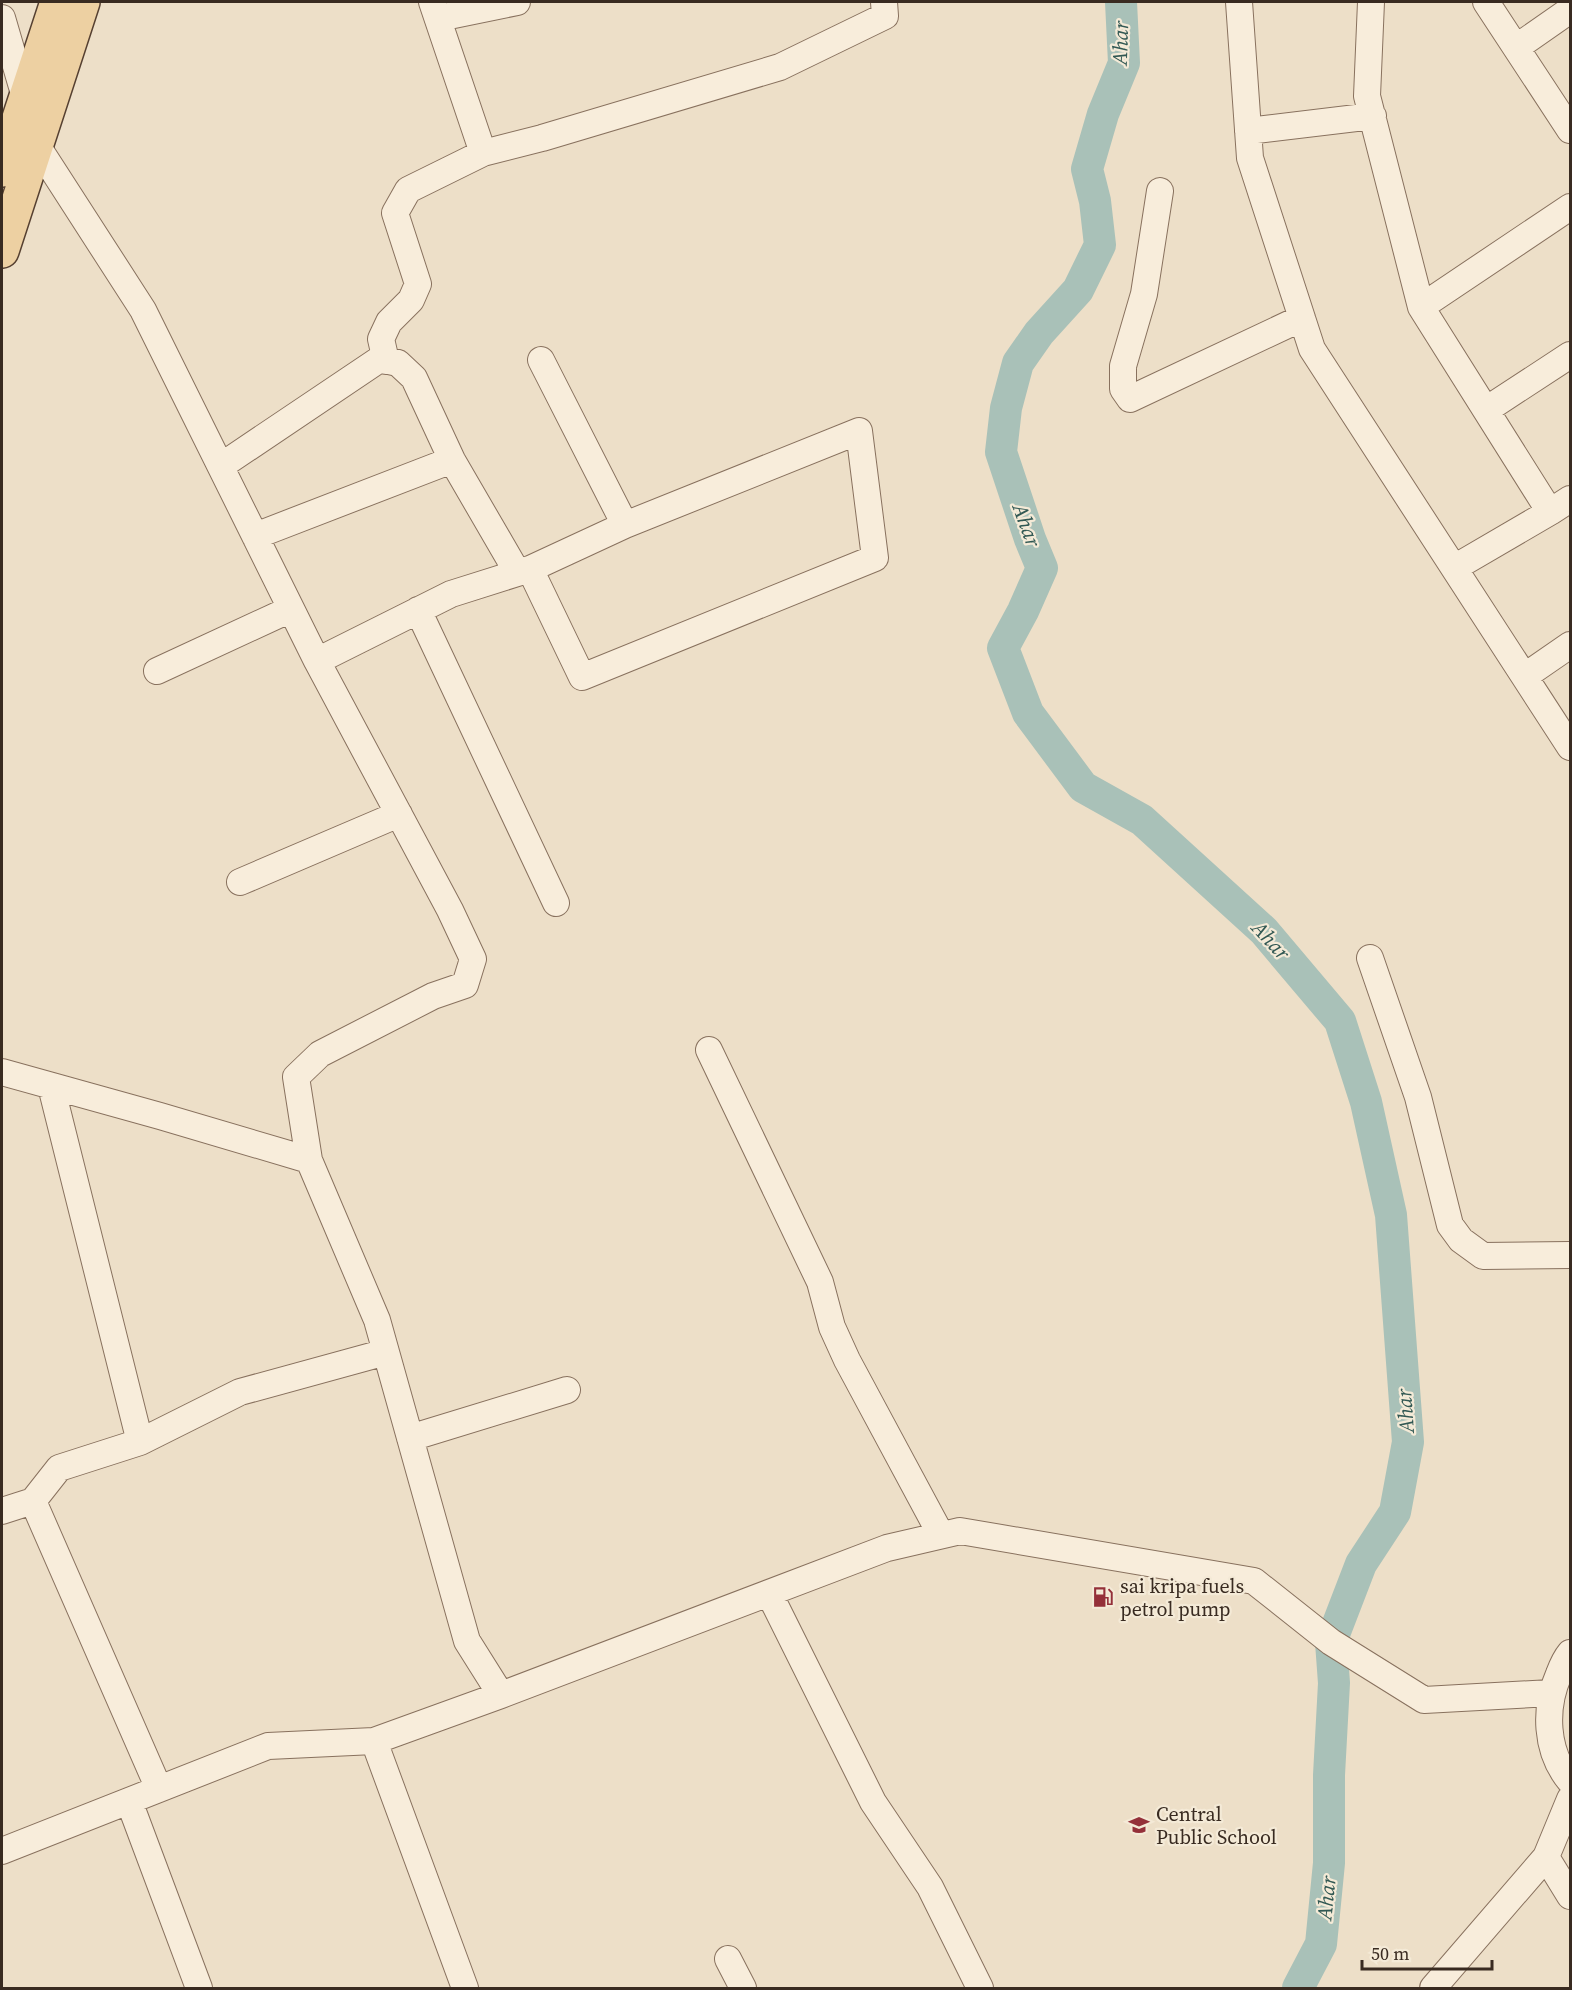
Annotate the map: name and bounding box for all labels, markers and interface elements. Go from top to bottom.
water label: Ahar [1105,20,1135,67]
water label: Ahar [1005,498,1048,551]
water label: Ahar [1245,913,1297,967]
water label: Ahar [1389,1387,1421,1435]
place label: sai kripa fuels petrol pump [1120,1572,1244,1623]
fuel station icon: sai kripa fuels petrol pump [1091,1585,1115,1609]
place label: Central Public School [1156,1800,1277,1851]
school or university icon: Central Public School [1127,1813,1151,1837]
water label: Ahar [1309,1874,1343,1923]
scale bar [1362,1933,1492,1971]
text: 50 m [1371,1941,1409,1966]

